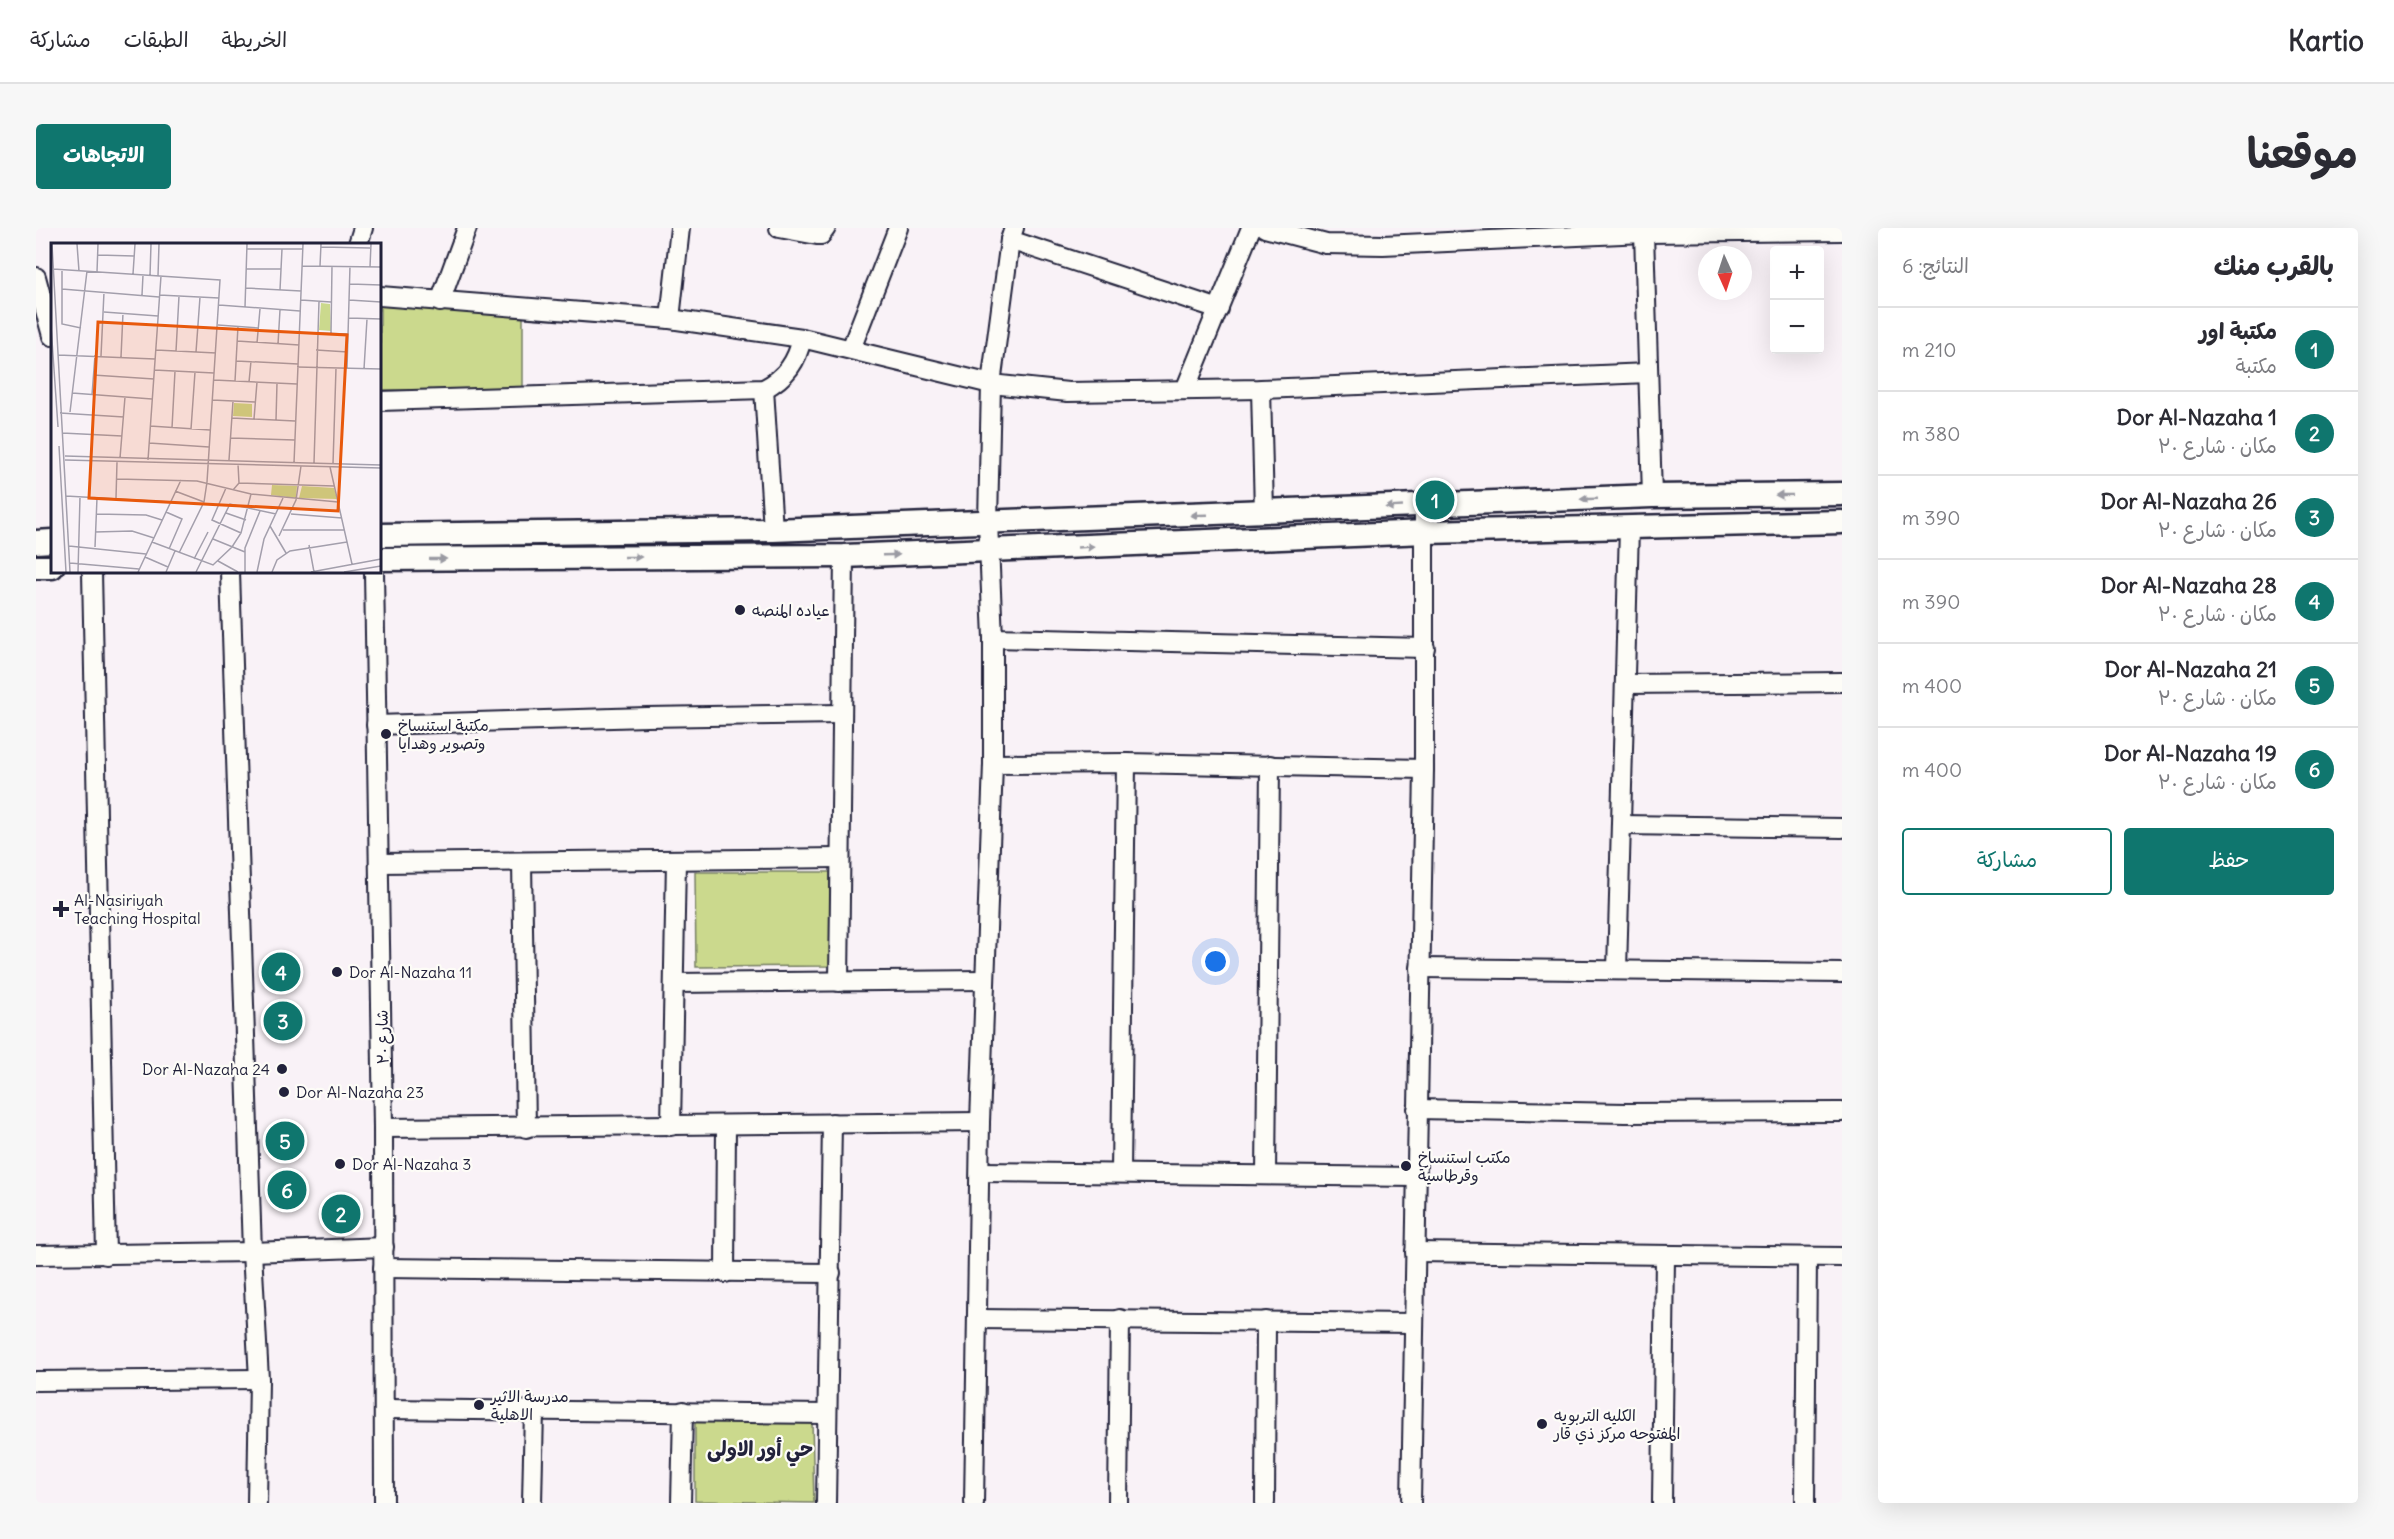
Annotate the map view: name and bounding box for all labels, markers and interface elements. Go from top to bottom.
text: Kartio [2288,23,2364,59]
text: مشاركة [30,26,91,53]
text: الطبقات [124,26,189,53]
text: الخريطة [222,26,287,53]
button: الاتجاهات [36,124,171,189]
text: موقعنا [2247,127,2358,179]
inset map [51,243,381,573]
north arrow [1698,246,1752,300]
map controls [1770,246,1824,354]
button: + [1770,246,1824,300]
text: بالقرب منك [2214,249,2334,282]
text: النتائج: 6 [1902,253,1969,278]
button: − [1770,300,1824,354]
text: مكتبة اور [2199,317,2277,345]
text: 210 m [1902,337,1956,362]
text: 1 [2311,337,2318,362]
text: مكتبة [2235,353,2277,378]
text: Dor Al-Nazaha 1 [2117,403,2277,431]
text: 380 m [1902,421,1960,446]
text: 2 [2309,421,2320,446]
text: مكان · شارع ٣٠ [2158,433,2277,458]
pin: 1 [1416,478,1454,522]
text: Dor Al-Nazaha 26 [2101,487,2277,515]
one-way arrow [1774,490,1793,500]
one-way arrow [1579,494,1598,504]
one-way arrow [1384,502,1403,511]
text: 390 m [1902,505,1960,530]
text: 3 [2309,505,2320,530]
one-way arrow [1189,510,1208,519]
text: مكان · شارع ٣٠ [2158,517,2277,542]
one-way arrow [1076,543,1095,552]
one-way arrow [881,550,900,559]
one-way arrow [623,553,642,562]
one-way arrow [428,554,447,564]
text: Dor Al-Nazaha 28 [2101,571,2277,599]
text: 390 m [1902,589,1960,614]
text: 4 [2309,589,2320,614]
place label: عياده المنصه [752,600,830,620]
text: مكان · شارع ٣٠ [2158,601,2277,626]
marker: عياده المنصه [733,603,747,617]
text: Dor Al-Nazaha 21 [2105,655,2277,683]
text: 400 m [1902,673,1962,698]
text: 5 [2309,673,2320,698]
text: مكان · شارع ٣٠ [2158,685,2277,710]
place label: مكتبة استنساخ وتصوير وهدايا [398,715,489,754]
marker: مكتبة استنساخ وتصوير وهدايا [379,727,393,741]
text: Dor Al-Nazaha 19 [2104,739,2277,767]
text: 400 m [1902,757,1962,782]
text: 6 [2309,757,2320,782]
text: مكان · شارع ٣٠ [2158,769,2277,794]
button: مشاركة [1902,828,2112,895]
button: حفظ [2124,828,2334,895]
place label: Al-Nasiriyah Teaching Hospital [74,890,200,928]
marker: Al-Nasiriyah Teaching Hospital [52,900,70,918]
your location [1201,947,1230,976]
pin: 4 [262,950,300,994]
place label: Dor Al-Nazaha 11 [349,962,472,982]
marker: Dor Al-Nazaha 11 [330,965,344,979]
pin: 3 [264,998,302,1044]
street label: شارع ٣٠ [372,1010,394,1064]
place label: Dor Al-Nazaha 24 [142,1059,270,1079]
marker: Dor Al-Nazaha 24 [275,1062,289,1076]
place label: Dor Al-Nazaha 23 [296,1082,424,1102]
marker: Dor Al-Nazaha 23 [277,1085,291,1099]
pin: 5 [266,1118,304,1164]
place label: مكتب استنساخ وقرطاسية [1418,1147,1511,1185]
place label: Dor Al-Nazaha 3 [352,1154,471,1174]
marker: Dor Al-Nazaha 3 [333,1157,347,1171]
marker: مكتب استنساخ وقرطاسية [1399,1159,1413,1173]
pin: 6 [268,1168,306,1212]
pin: 2 [322,1192,360,1236]
place label: مدرسة الاثير الاهلية [489,1386,569,1424]
marker: مدرسة الاثير الاهلية [472,1398,486,1412]
place label: الكليه التربويه المفتوحه مركز ذي قار [1552,1405,1680,1445]
marker: الكليه التربويه المفتوحه مركز ذي قار [1535,1417,1549,1431]
district label: حي أور الاولى [707,1436,813,1467]

